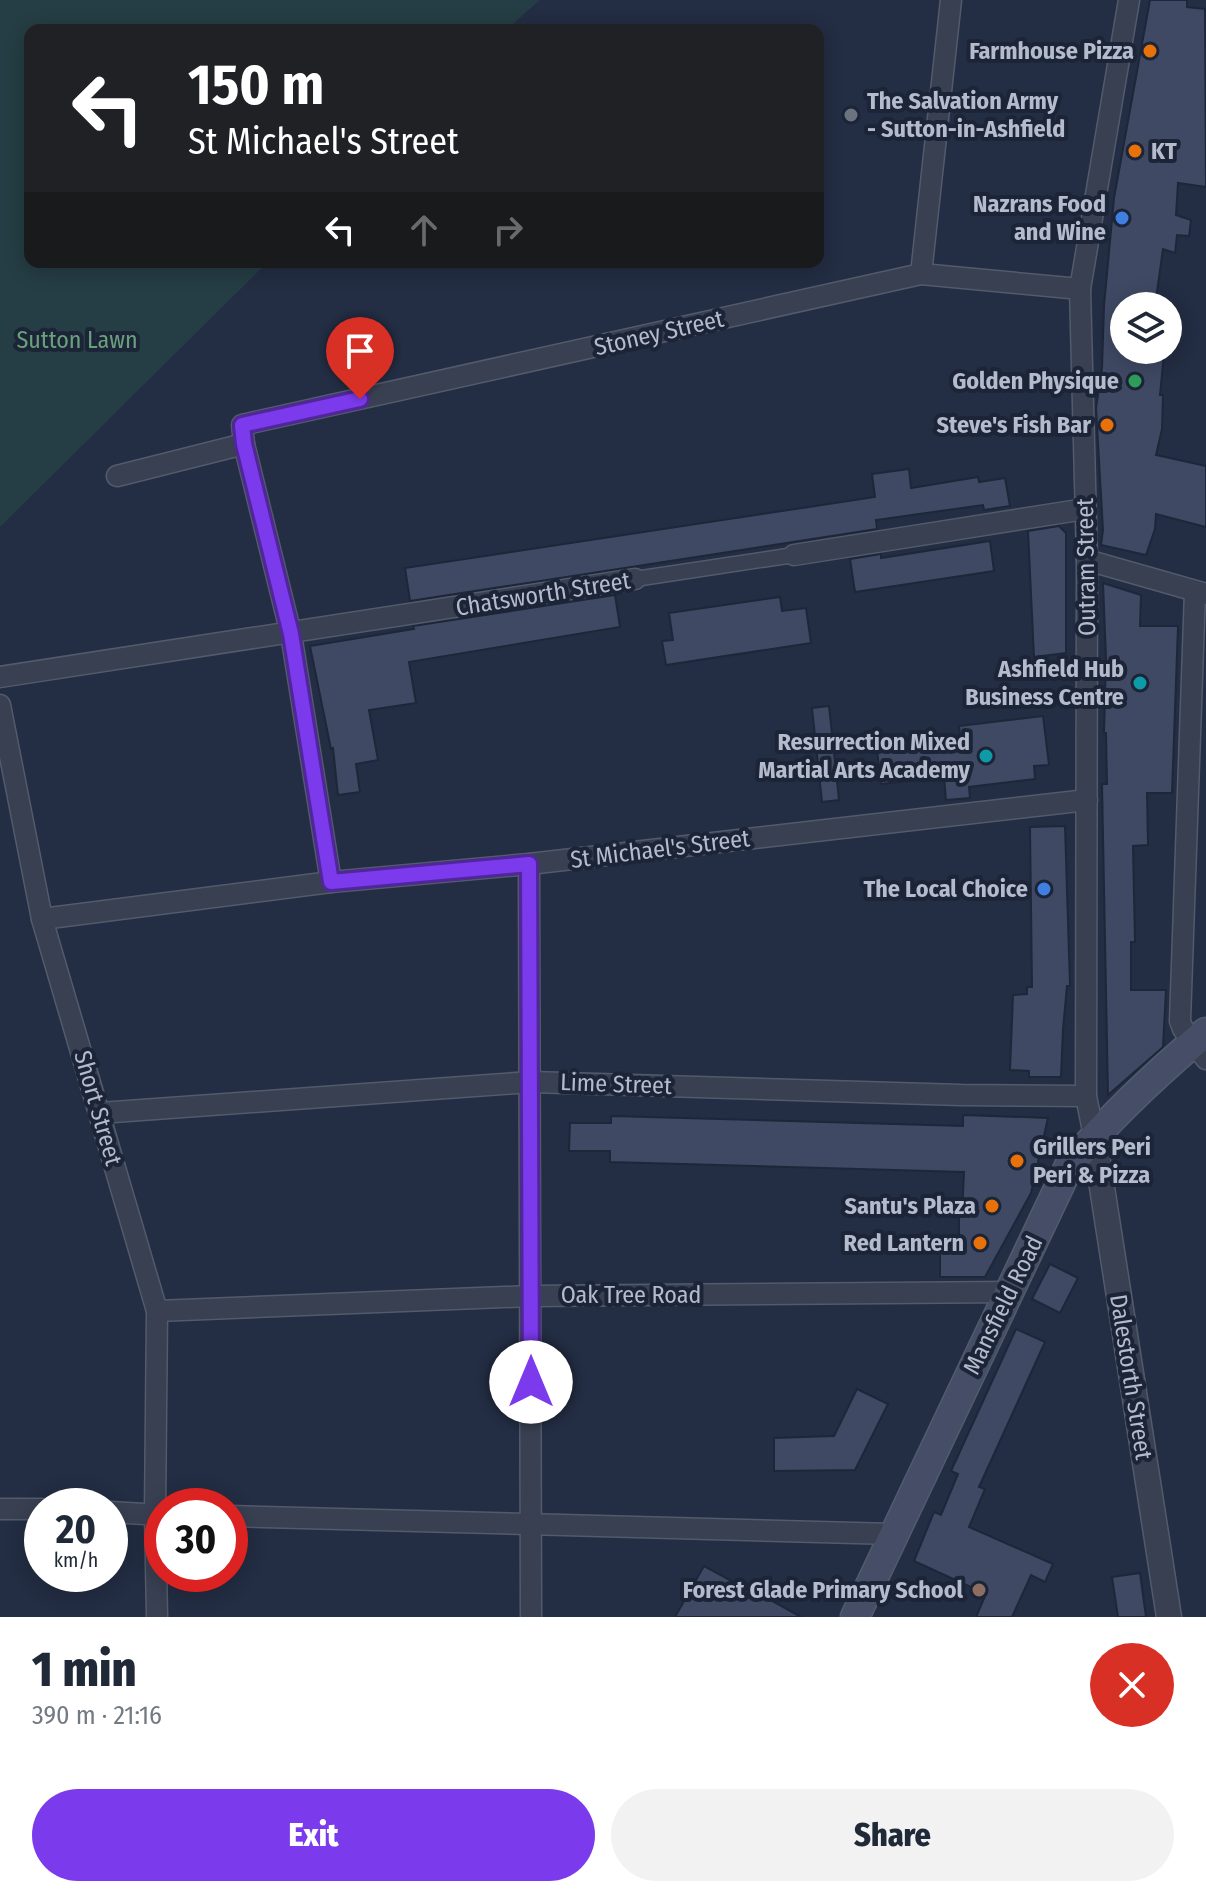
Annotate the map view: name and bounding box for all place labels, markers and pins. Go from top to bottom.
place label: Farmhouse Pizza [969,37,1134,65]
marker: Farmhouse Pizza [1141,42,1159,60]
place label: The Salvation Army - Sutton-in-Ashfield [867,87,1065,143]
marker: The Salvation Army - Sutton-in-Ashfield [842,106,860,124]
place label: KT [1151,137,1177,165]
marker: KT [1126,142,1144,160]
place label: Nazrans Food and Wine [973,190,1106,246]
marker: Nazrans Food and Wine [1113,209,1131,227]
pin [326,317,394,399]
place label: Golden Physique [952,367,1119,395]
marker: Golden Physique [1126,372,1144,390]
place label: Steve's Fish Bar [936,411,1091,439]
marker: Steve's Fish Bar [1098,416,1116,434]
place label: Ashfield Hub Business Centre [965,655,1124,711]
marker: Ashfield Hub Business Centre [1131,674,1149,692]
place label: Resurrection Mixed Martial Arts Academy [758,728,971,784]
marker: Resurrection Mixed Martial Arts Academy [977,747,995,765]
place label: The Local Choice [863,875,1028,903]
marker: The Local Choice [1035,880,1053,898]
place label: Grillers Peri Peri & Pizza [1033,1133,1151,1189]
marker: Grillers Peri Peri & Pizza [1008,1152,1026,1170]
place label: Santu's Plaza [845,1192,976,1220]
marker: Santu's Plaza [983,1197,1001,1215]
place label: Red Lantern [844,1229,964,1257]
marker: Red Lantern [971,1234,989,1252]
place label: Forest Glade Primary School [683,1576,963,1604]
marker: Forest Glade Primary School [970,1581,988,1599]

